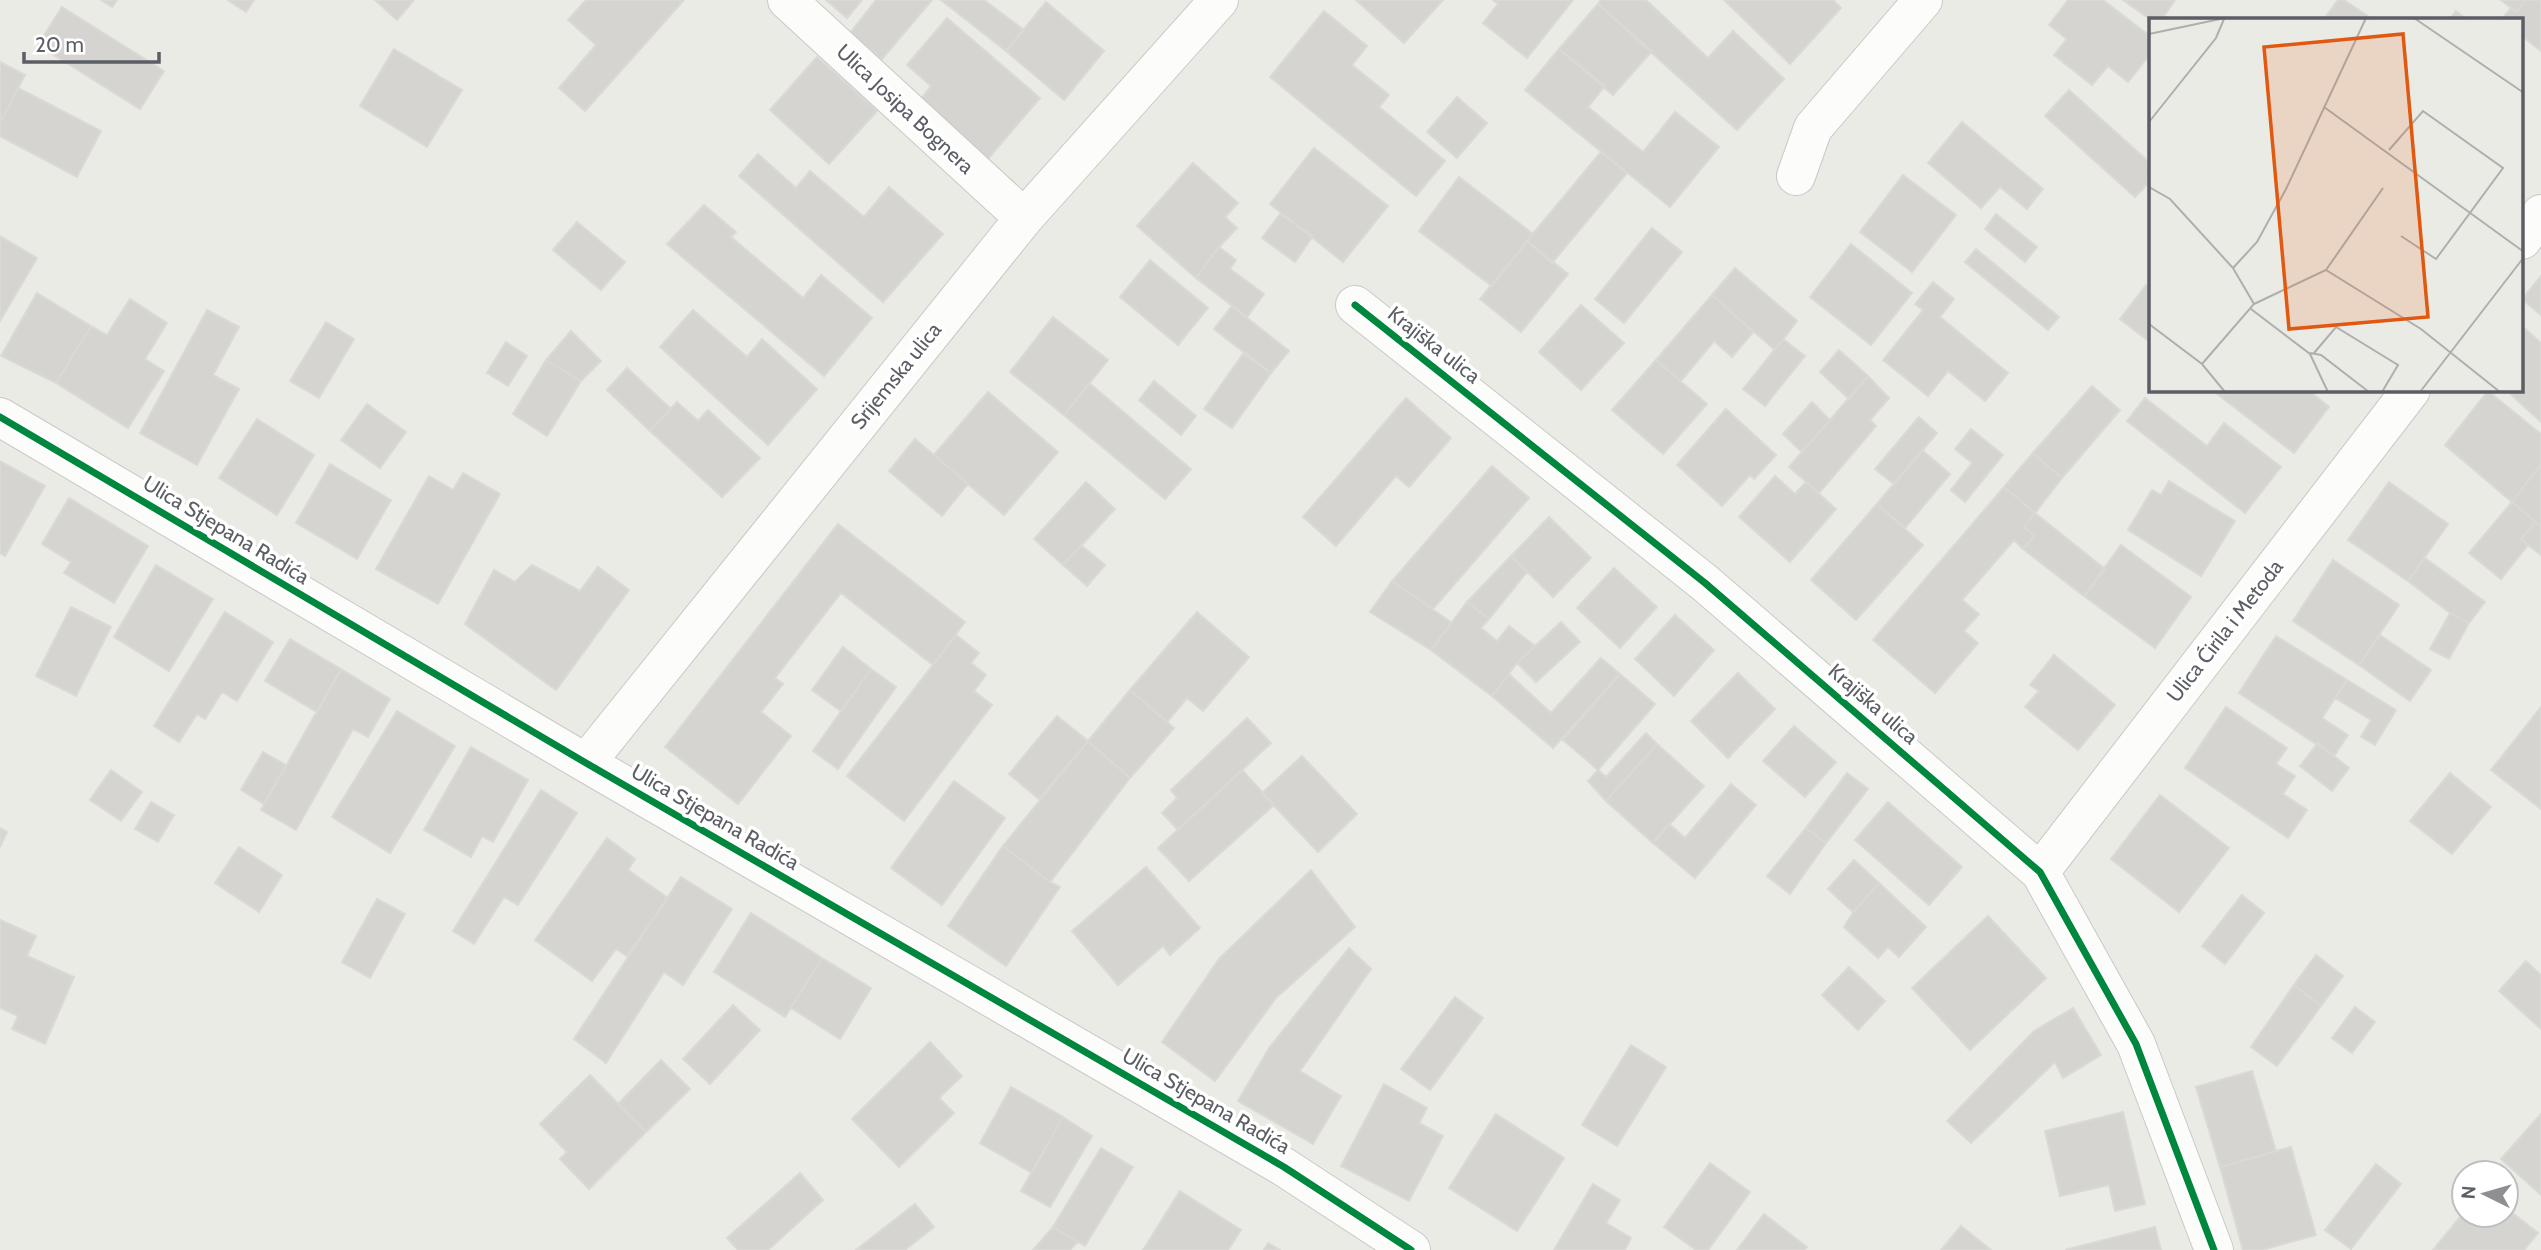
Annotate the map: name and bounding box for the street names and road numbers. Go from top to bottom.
street label: Ulica Josipa Bognera [832,39,979,179]
street label: Krajiška ulica [1383,301,1485,389]
street label: Srijemska ulica [845,317,947,435]
street label: Ulica Stjepana Radića [138,470,314,590]
street label: Ulica Ćirila i Metoda [2161,554,2288,707]
street label: Krajiška ulica [1823,658,1923,750]
street label: Ulica Stjepana Radića [626,758,804,876]
street label: Ulica Stjepana Radića [1117,1042,1295,1160]

